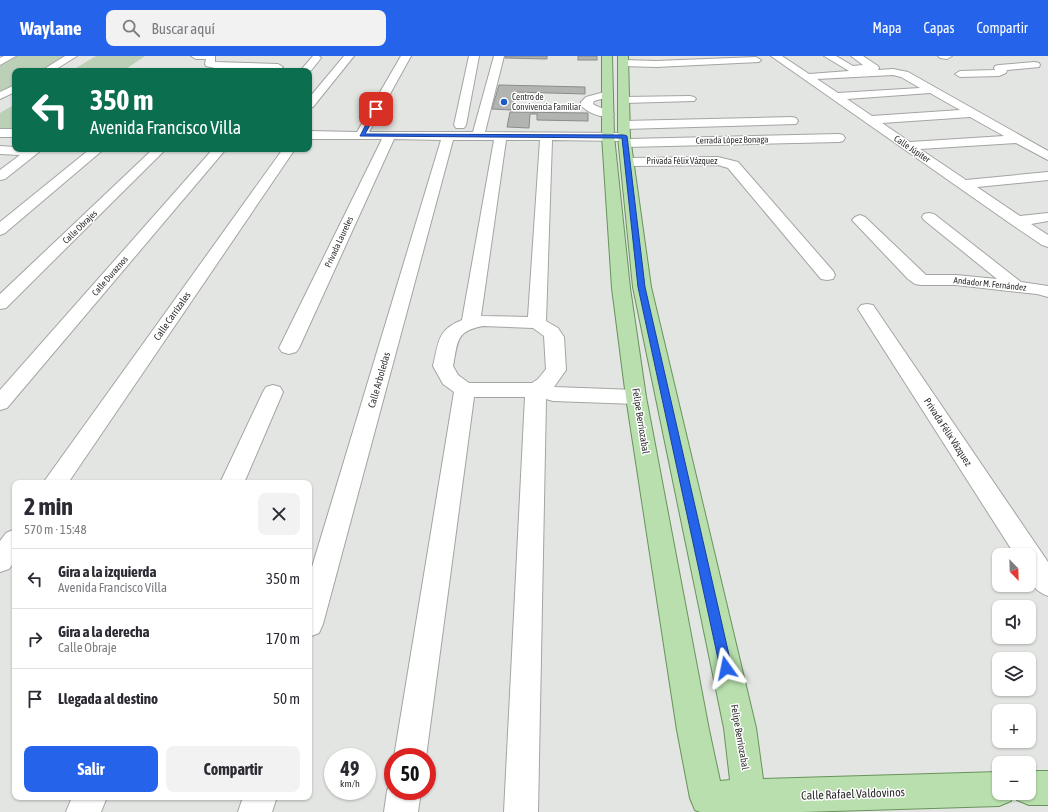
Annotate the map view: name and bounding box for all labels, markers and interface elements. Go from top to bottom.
search box [106,10,386,46]
text: Waylane [20,17,82,39]
icon: search [120,17,142,39]
text: Buscar aquí [152,20,215,37]
text: Mapa [873,20,902,36]
text: Capas [924,20,955,36]
text: Compartir [977,20,1028,36]
icon: left [24,84,76,136]
text: 350 m [90,84,153,116]
pin [359,92,393,126]
place label: Centro de Convivencia Familiar [512,92,581,112]
marker: Centro de Convivencia Familiar [499,97,509,107]
icon: arrive [365,98,387,120]
text: Avenida Francisco Villa [90,117,241,138]
street label: Calle Júpiter [892,133,932,165]
street label: Cerrada López Bonaga [696,134,768,146]
street label: Privada Félix Vázquez [647,156,718,166]
street label: Calle Obrajes [61,208,99,246]
street label: Privada Laureles [323,215,355,269]
street label: Calle Duraznos [90,254,130,298]
street label: Andador M. Fernández [953,275,1028,293]
street label: Calle Carrizales [151,289,193,342]
street label: Calle Arboledas [366,350,392,409]
street label: Felipe Berriozabal [630,387,652,455]
street label: Privada Félix Vázquez [922,396,974,468]
text: 2 min [24,493,73,520]
button: close [258,493,300,535]
text: 570 m · 15:48 [24,522,87,537]
north arrow [992,548,1036,592]
map controls [992,548,1036,800]
text: Gira a la izquierda [58,563,156,580]
icon: left [24,568,46,590]
text: 350 m [266,570,300,587]
text: Avenida Francisco Villa [58,580,167,595]
button: sound [992,600,1036,644]
text: Gira a la derecha [58,623,149,640]
icon: right [24,628,46,650]
text: 170 m [266,630,300,647]
text: Calle Obraje [58,640,117,655]
position arrow [705,647,747,689]
button: layers [992,652,1036,696]
icon: arrive [24,688,46,710]
text: Llegada al destino [58,690,158,707]
text: 50 m [273,690,300,707]
street label: Felipe Berriozabal [729,703,751,771]
button: + [992,704,1036,748]
button: Salir [24,746,158,792]
button: Compartir [166,746,300,792]
speed limit sign: 50 [384,748,436,800]
button: − [992,756,1036,800]
text: 49 [341,757,359,780]
text: km/h [340,778,360,789]
street label: Calle Rafael Valdovinos [801,785,905,803]

